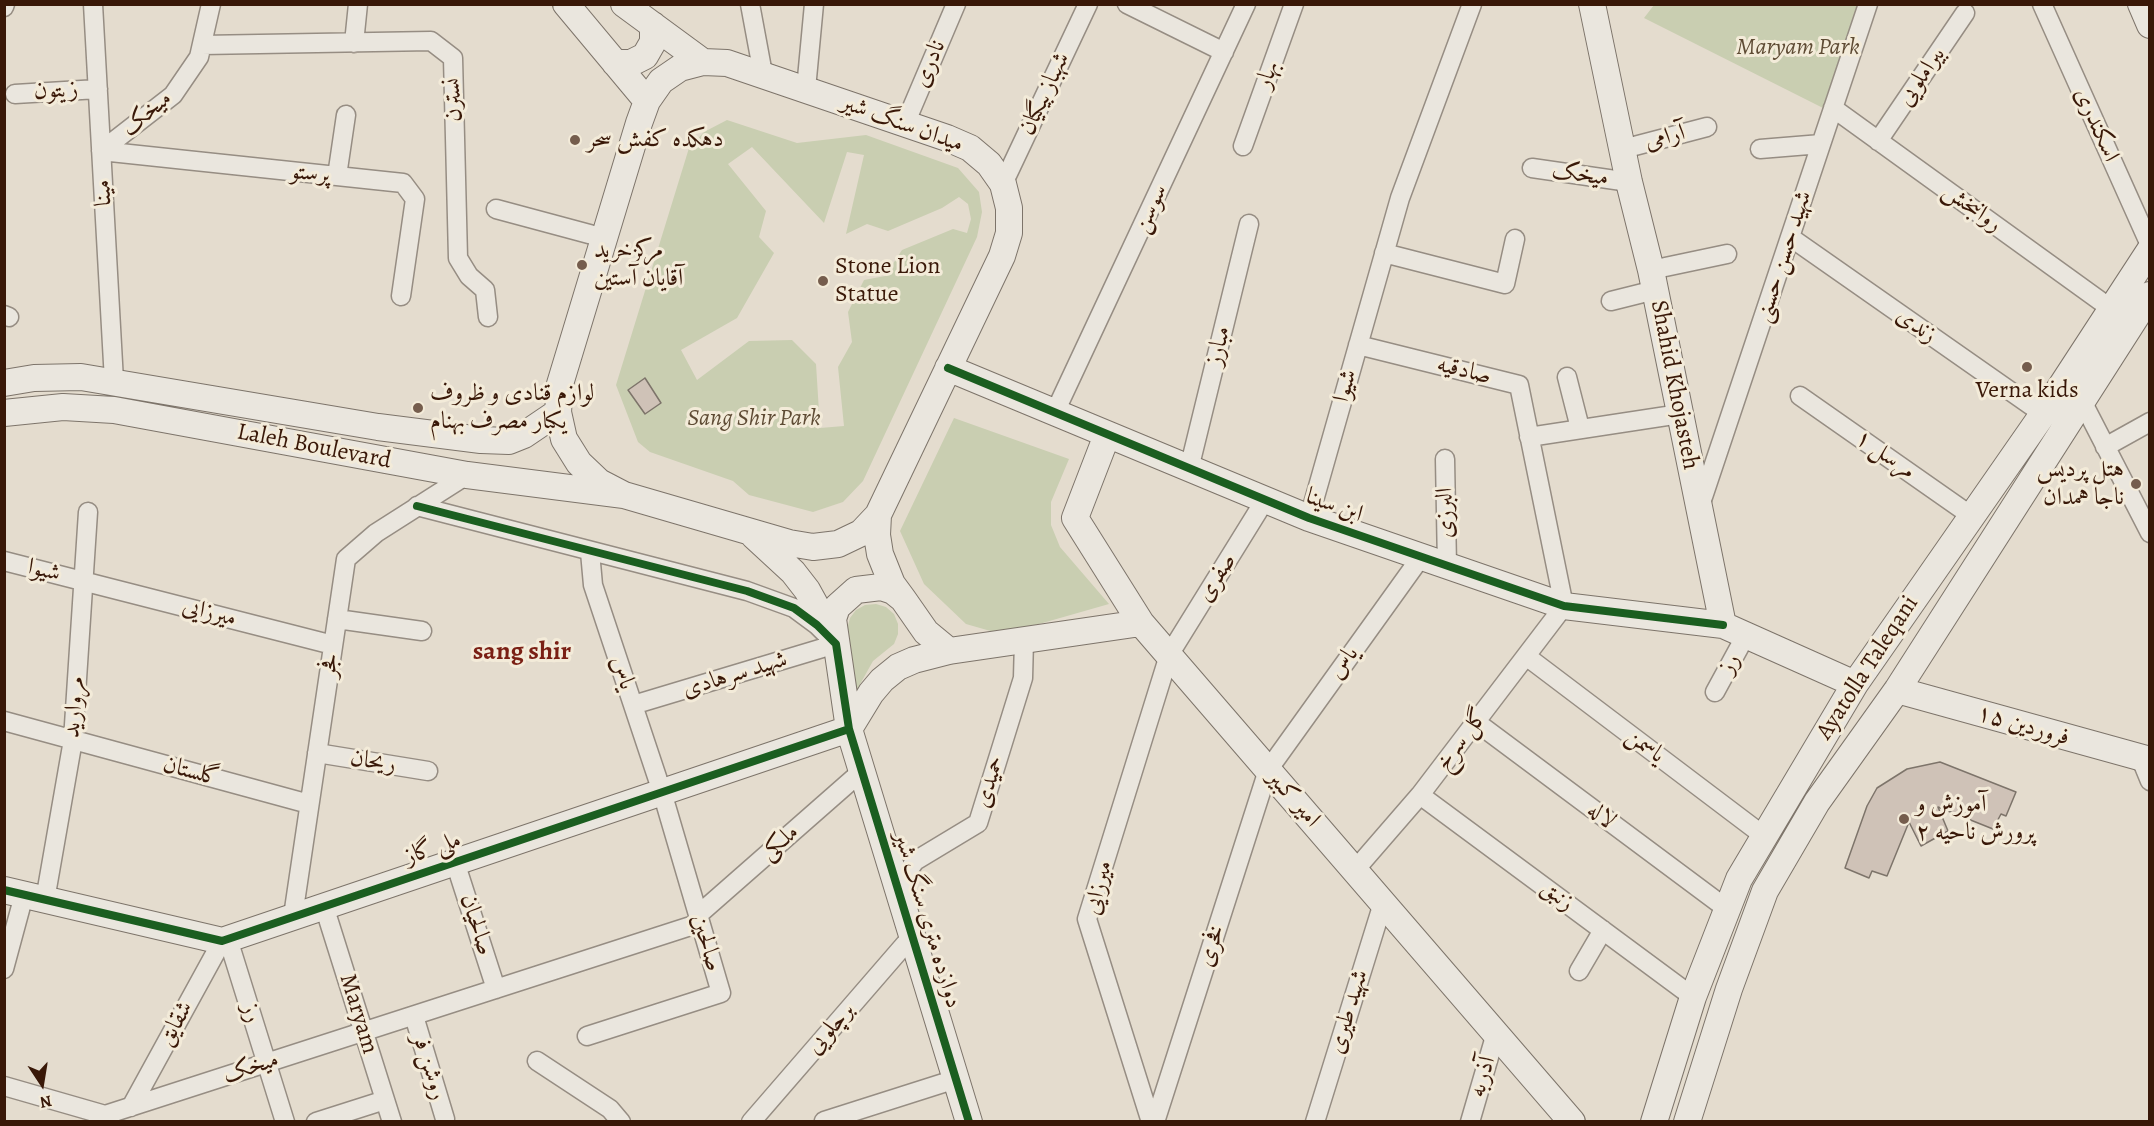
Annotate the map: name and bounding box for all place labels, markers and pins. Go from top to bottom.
place label: دهکده کفش سحر [587,126,724,154]
marker: دهکده کفش سحر [568,133,582,147]
place label: مرکزخرید آقایان آستین [594,237,683,293]
place label: Stone Lion Statue [835,253,940,309]
marker: مرکزخرید آقایان آستین [575,258,589,272]
marker: Stone Lion Statue [816,274,830,288]
marker: Verna kids [2020,360,2034,374]
place label: Verna kids [1975,377,2079,405]
place label: لوازم قنادی و ظروف یکبار مصرف بهنام [430,380,595,436]
marker: لوازم قنادی و ظروف یکبار مصرف بهنام [411,401,425,415]
place label: هتل پردیس ناجا همدان [2037,456,2124,512]
marker: هتل پردیس ناجا همدان [2129,477,2143,491]
place label: آموزش و پرورش ناحیه ۲ [1916,791,2035,847]
marker: آموزش و پرورش ناحیه ۲ [1897,812,1911,826]

